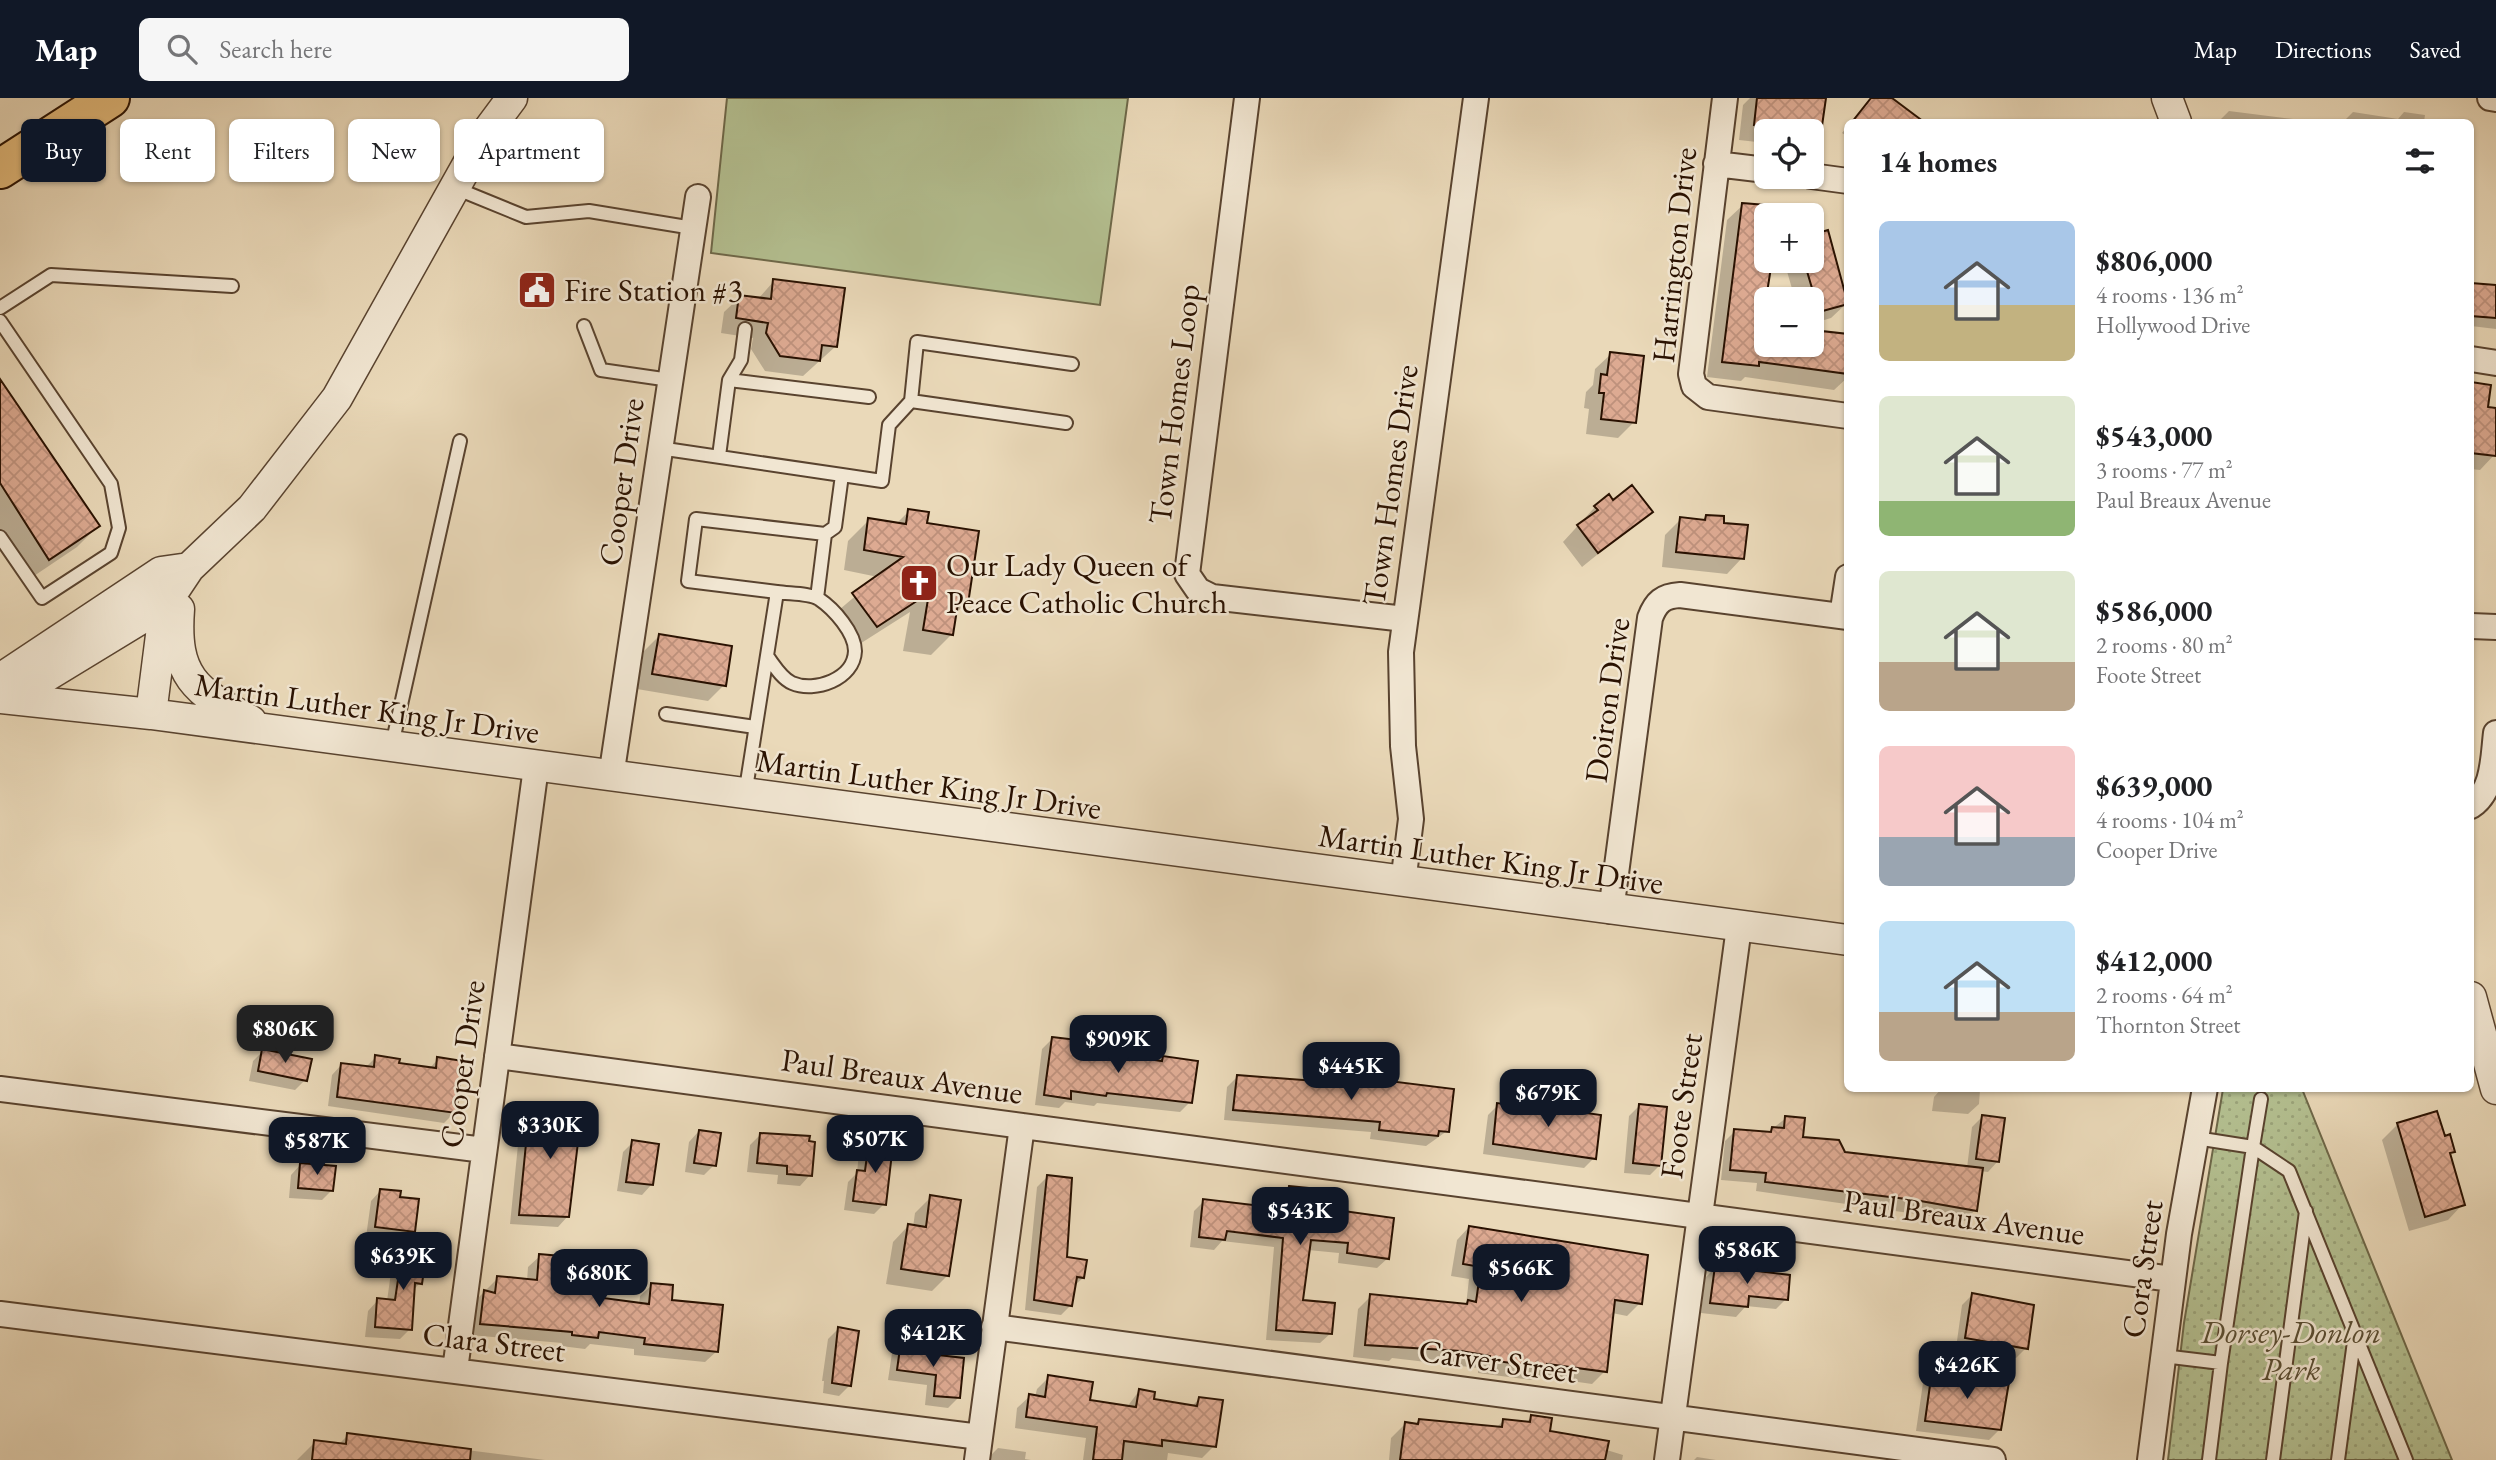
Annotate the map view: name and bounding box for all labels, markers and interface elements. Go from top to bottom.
search box [139,18,629,81]
text: Map [35,28,97,71]
icon: search [163,30,201,68]
text: Search here [219,32,332,66]
text: Map [2194,34,2237,65]
text: Directions [2275,34,2372,65]
text: Saved [2410,34,2461,65]
chip: Buy [21,119,106,182]
chip: Rent [120,119,215,182]
chip: Filters [229,119,334,182]
chip: New [348,119,440,182]
chip: Apartment [454,119,604,182]
map controls [1754,119,1824,357]
button: locate [1754,119,1824,189]
text: 14 homes [1879,142,1997,181]
icon: filters [2401,142,2439,180]
street label: Harrington Drive [1642,145,1706,365]
button: + [1754,203,1824,273]
text: $806,000 [2096,241,2212,280]
icon: home [1935,249,2019,333]
public building icon: Fire Station #3 [516,269,558,311]
place label: Fire Station #3 [564,269,743,311]
text: 4 rooms · 136 m² [2096,280,2244,310]
street label: Town Homes Loop [1138,282,1210,526]
button: − [1754,287,1824,357]
text: Hollywood Drive [2096,310,2250,340]
street label: Town Homes Drive [1352,362,1428,608]
street label: Cooper Drive [588,395,654,569]
text: $543,000 [2096,416,2212,455]
icon: home [1935,424,2019,508]
text: 3 rooms · 77 m² [2096,455,2233,485]
text: Paul Breaux Avenue [2096,485,2271,515]
place label: Our Lady Queen of Peace Catholic Church [946,544,1227,623]
church icon: Our Lady Queen of Peace Catholic Church [898,562,940,604]
text: $586,000 [2096,591,2212,630]
icon: home [1935,599,2019,683]
street label: Doiron Drive [1575,615,1639,785]
text: 2 rooms · 80 m² [2096,630,2233,660]
text: Foote Street [2096,660,2201,690]
street label: Martin Luther King Jr Drive [192,663,542,753]
street label: Martin Luther King Jr Drive [754,739,1104,829]
text: $639,000 [2096,766,2212,805]
icon: home [1935,774,2019,858]
text: 4 rooms · 104 m² [2096,805,2244,835]
street label: Martin Luther King Jr Drive [1316,814,1666,904]
text: Cooper Drive [2096,835,2217,865]
text: $412,000 [2096,941,2212,980]
icon: home [1935,949,2019,1033]
street label: Cooper Drive [429,977,495,1151]
text: 2 rooms · 64 m² [2096,980,2233,1010]
pin: $806K [236,1006,334,1065]
text: Thornton Street [2096,1010,2240,1040]
text: $806K [253,1013,317,1043]
pin: $909K [1069,1016,1167,1075]
text: $909K [1086,1023,1150,1053]
street label: Foote Street [1650,1031,1712,1181]
street label: Paul Breaux Avenue [779,1038,1025,1114]
pin: $445K [1302,1042,1400,1102]
text: $445K [1319,1050,1383,1080]
pin: $679K [1499,1070,1597,1129]
text: $679K [1516,1077,1580,1107]
pin: $330K [501,1102,599,1161]
text: $330K [518,1109,582,1139]
pin: $507K [826,1116,924,1175]
pin: $587K [268,1118,366,1177]
text: $507K [843,1123,907,1153]
text: $587K [285,1125,349,1155]
street label: Paul Breaux Avenue [1841,1179,2087,1255]
pin: $543K [1251,1188,1349,1247]
text: $543K [1268,1195,1332,1225]
street label: Cora Street [2112,1197,2172,1341]
pin: $586K [1698,1226,1796,1286]
pin: $639K [354,1232,452,1292]
text: $586K [1715,1234,1779,1264]
text: $639K [371,1240,435,1270]
pin: $566K [1472,1244,1570,1304]
pin: $680K [550,1250,648,1309]
text: $566K [1489,1252,1553,1282]
text: $680K [567,1257,631,1287]
pin: $412K [884,1310,982,1369]
park label: Dorsey-Donlon Park [2200,1311,2381,1390]
street label: Clara Street [420,1312,568,1372]
text: $412K [901,1317,965,1347]
street label: Carver Street [1416,1329,1580,1393]
pin: $426K [1918,1342,2016,1401]
text: $426K [1935,1349,1999,1379]

